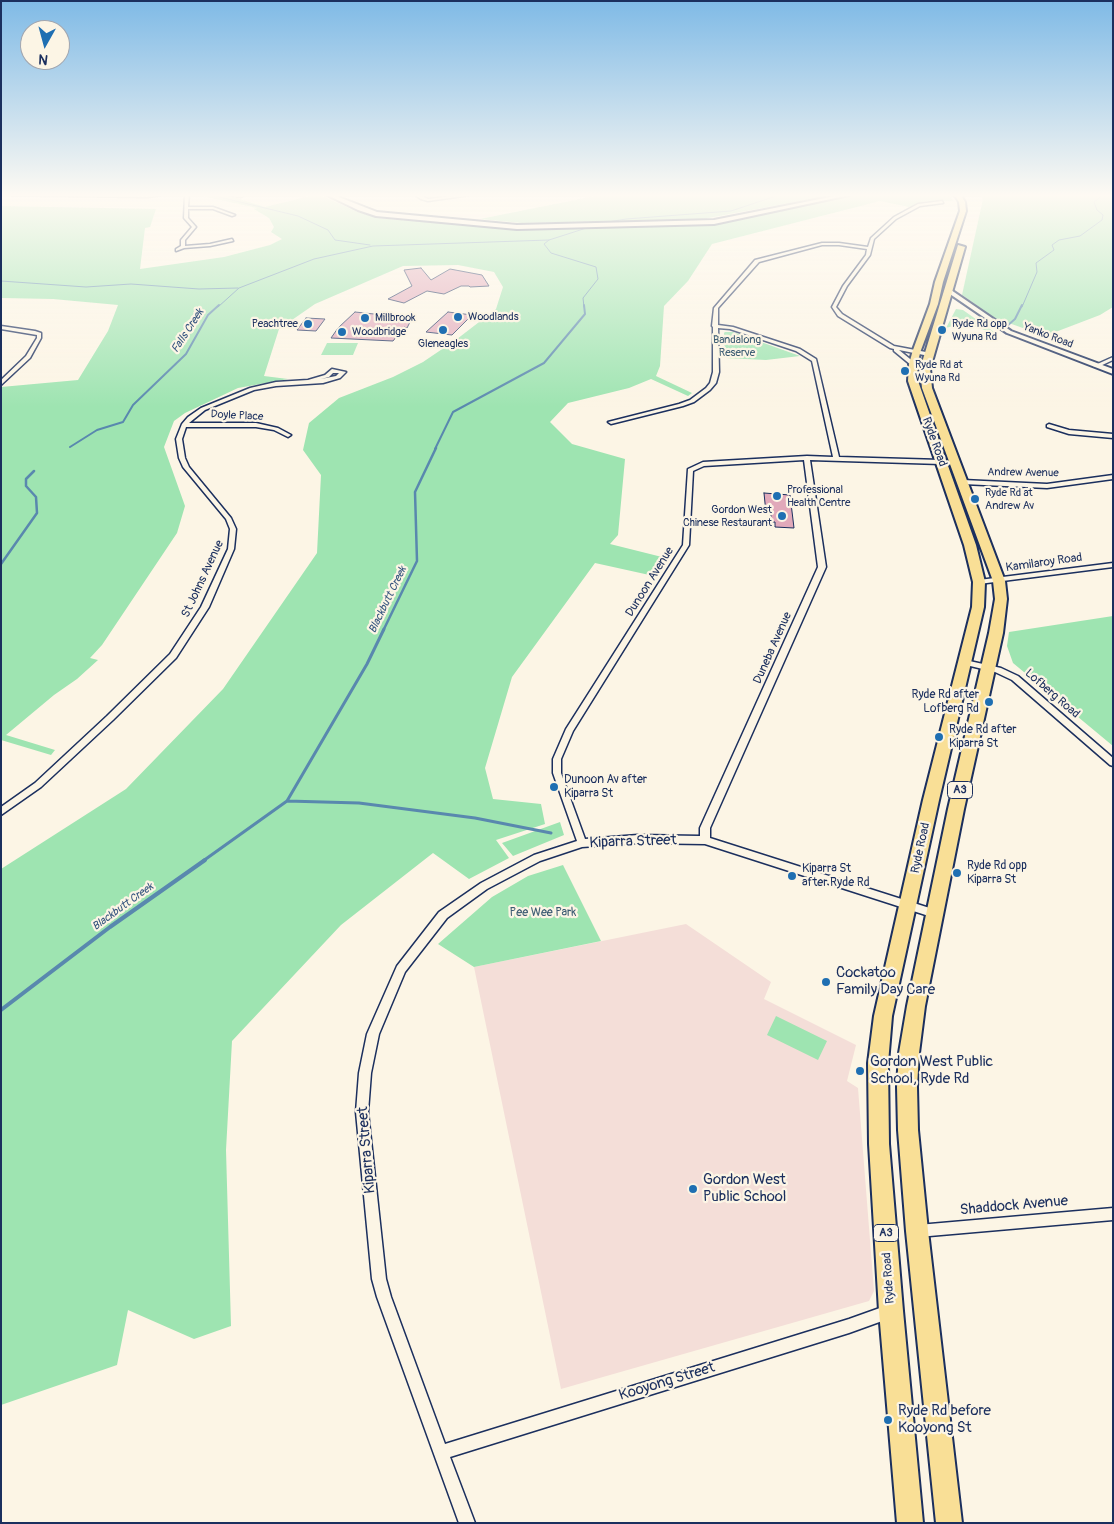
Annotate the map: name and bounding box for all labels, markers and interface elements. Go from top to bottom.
north arrow [20,20,70,70]
text: N [37,50,49,68]
water label: Falls Creek [169,307,207,355]
place label: Woodlands [468,310,519,324]
place label: Millbrook [375,311,416,325]
marker: Woodlands [452,311,464,323]
marker: Millbrook [359,312,371,324]
place label: Peachtree [252,317,298,331]
place label: Ryde Rd opp Wyuna Rd [952,317,1007,343]
marker: Peachtree [302,318,314,330]
street label: Yanko Road [1021,320,1075,352]
marker: Gleneagles [437,324,449,336]
marker: Ryde Rd opp Wyuna Rd [936,324,948,336]
place label: Woodbridge [352,325,406,339]
marker: Woodbridge [336,326,348,338]
park label: Bandalong Reserve [713,333,761,359]
place label: Gleneagles [418,337,468,351]
place label: Ryde Rd at Wyuna Rd [915,358,963,384]
marker: Ryde Rd at Wyuna Rd [899,365,911,377]
street label: Doyle Place [210,408,264,424]
street label: Ryde Road [918,415,950,469]
street label: Andrew Avenue [987,466,1059,480]
place label: Professional Health Centre [787,483,850,509]
place label: Ryde Rd at Andrew Av [985,486,1034,512]
marker: Professional Health Centre [771,490,783,502]
marker: Ryde Rd at Andrew Av [969,493,981,505]
place label: Gordon West Chinese Restaurant [683,503,772,529]
marker: Gordon West Chinese Restaurant [776,510,788,522]
street label: St Johns Avenue [179,538,227,620]
street label: Dunoon Avenue [623,545,677,619]
street label: Kamilaroy Road [1005,551,1083,575]
water label: Blackbutt Creek [366,565,410,635]
street label: Duneba Avenue [751,610,795,686]
street label: Lofberg Road [1022,666,1082,722]
place label: Ryde Rd after Lofberg Rd [911,688,979,716]
marker: Ryde Rd after Lofberg Rd [983,696,995,708]
place label: Ryde Rd after Kiparra St [949,723,1017,751]
marker: Ryde Rd after Kiparra St [933,731,945,743]
place label: Dunoon Av after Kiparra St [564,773,647,801]
marker: Dunoon Av after Kiparra St [548,781,560,793]
road number: A3 [948,782,972,798]
street label: Ryde Road [909,821,933,875]
street label: Kiparra Street [589,831,677,853]
place label: Ryde Rd opp Kiparra St [967,859,1027,887]
place label: Kiparra St after Ryde Rd [802,862,870,890]
marker: Ryde Rd opp Kiparra St [951,867,963,879]
marker: Kiparra St after Ryde Rd [786,870,798,882]
water label: Blackbutt Creek [90,880,156,934]
park label: Pee Wee Park [510,906,576,920]
place label: Cockatoo Family Day Care [836,964,935,999]
marker: Cockatoo Family Day Care [820,976,832,988]
place label: Gordon West Public School, Ryde Rd [870,1053,993,1088]
marker: Gordon West Public School, Ryde Rd [854,1065,866,1077]
street label: Kiparra Street [354,1106,380,1194]
place label: Gordon West Public School [703,1171,786,1206]
marker: Gordon West Public School [687,1183,699,1195]
street label: Shaddock Avenue [959,1192,1069,1220]
road number: A3 [874,1224,898,1242]
street label: Ryde Road [880,1252,898,1304]
street label: Kooyong Street [617,1359,717,1405]
place label: Ryde Rd before Kooyong St [898,1402,991,1437]
marker: Ryde Rd before Kooyong St [882,1414,894,1426]

